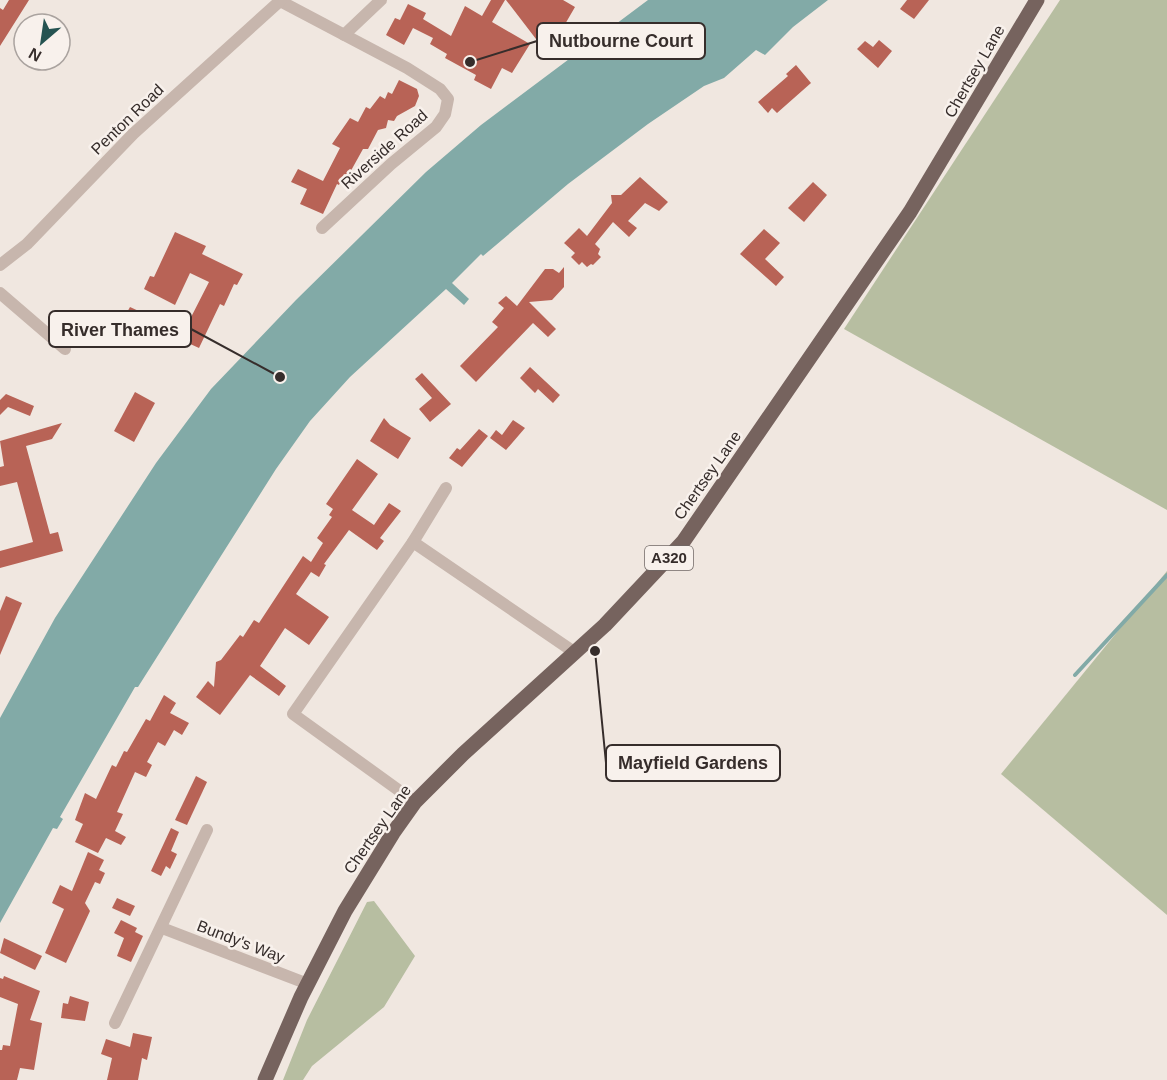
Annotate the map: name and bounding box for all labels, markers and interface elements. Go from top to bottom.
north arrow [12,12,72,72]
street label: Chertsey Lane [941,22,1008,121]
callout: Nutbourne Court [537,23,705,59]
text: Nutbourne Court [549,31,693,51]
text: N [26,44,44,65]
street label: Penton Road [88,81,167,158]
street label: Riverside Road [338,106,431,192]
callout: River Thames [49,311,191,347]
text: River Thames [61,320,179,340]
street label: Chertsey Lane [671,428,744,523]
road number: A320 [645,546,693,570]
callout: Mayfield Gardens [606,745,780,781]
text: Mayfield Gardens [618,753,768,773]
street label: Chertsey Lane [341,782,414,877]
street label: Bundy's Way [195,917,287,966]

